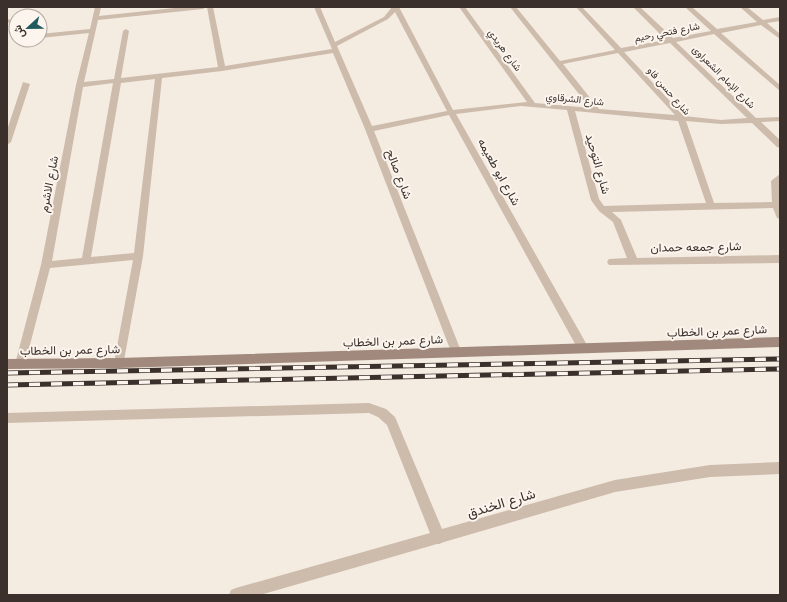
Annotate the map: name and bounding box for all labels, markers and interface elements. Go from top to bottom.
north arrow [8,8,48,48]
street label: شارع فتحي رحيم [633,20,701,47]
text: ش [11,23,28,40]
street label: شارع هريدي [484,27,524,75]
street label: شارع الإمام الشعراوى [690,43,758,111]
street label: شارع حسن فاو [645,65,693,118]
street label: شارع الشرقاوي [545,90,605,111]
street label: شارع التوحيد [581,132,613,196]
street label: شارع ابو طعيمه [473,136,523,209]
street label: شارع صالح [381,147,415,202]
street label: شارع الاشرم [37,155,63,214]
street label: شارع جمعه حمدان [650,239,742,257]
street label: شارع عمر بن الخطاب [667,322,767,342]
street label: شارع عمر بن الخطاب [343,332,443,352]
street label: شارع عمر بن الخطاب [20,342,120,360]
street label: شارع الخندق [465,485,538,524]

